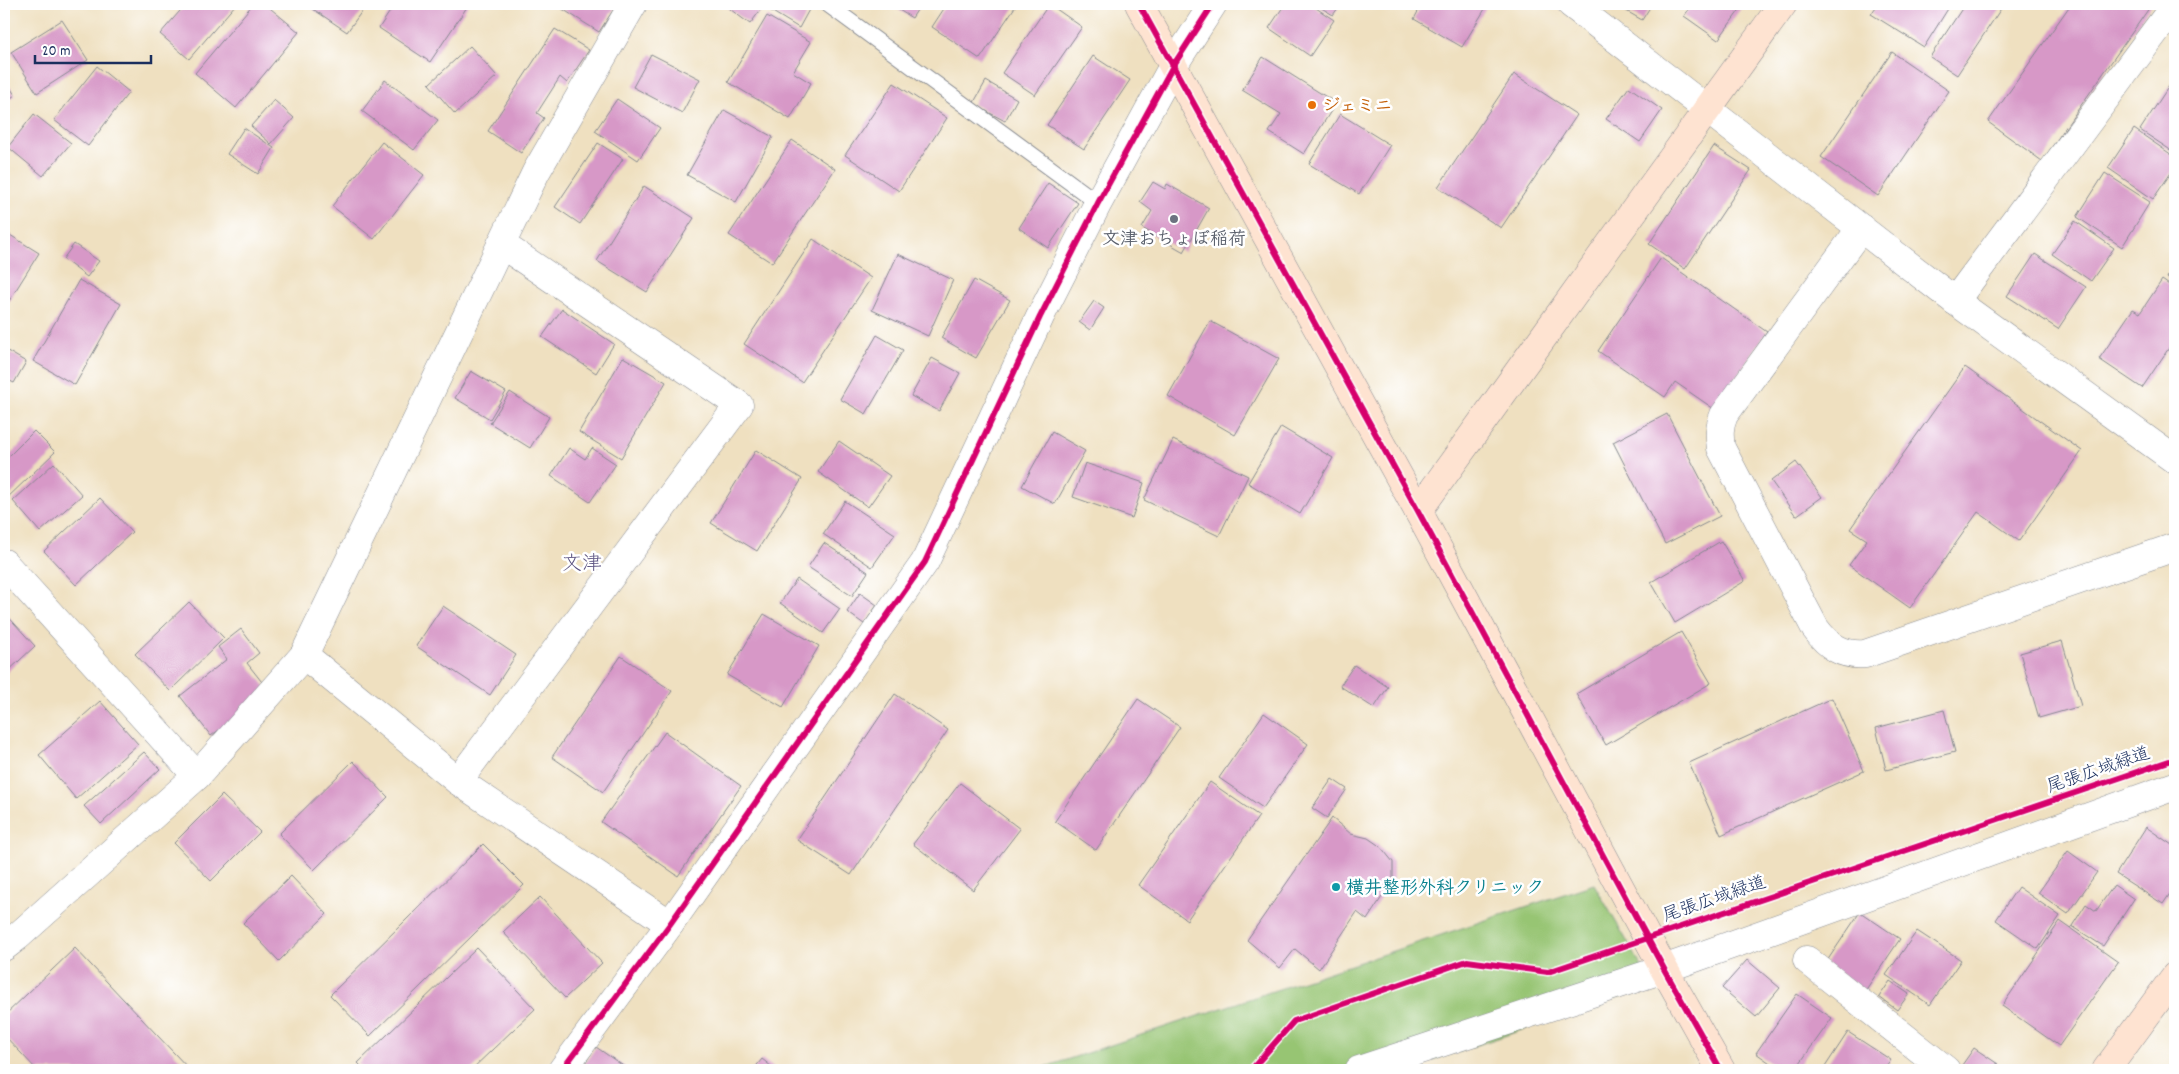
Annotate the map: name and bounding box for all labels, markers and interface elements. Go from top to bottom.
scale bar [35,32,151,64]
text: 20 m [42,41,70,63]
place label: ジェミニ [1322,95,1393,120]
marker: ジェミニ [1306,99,1318,111]
marker: 文津おちょぼ稲荷 [1168,213,1180,225]
place label: 文津おちょぼ稲荷 [1102,228,1246,253]
district label: 文津 [562,551,602,579]
street label: 尾張広域緑道 [2044,742,2154,801]
street label: 尾張広域緑道 [1660,871,1770,930]
place label: 横井整形外科クリニック [1346,877,1544,902]
marker: 横井整形外科クリニック [1330,881,1342,893]

